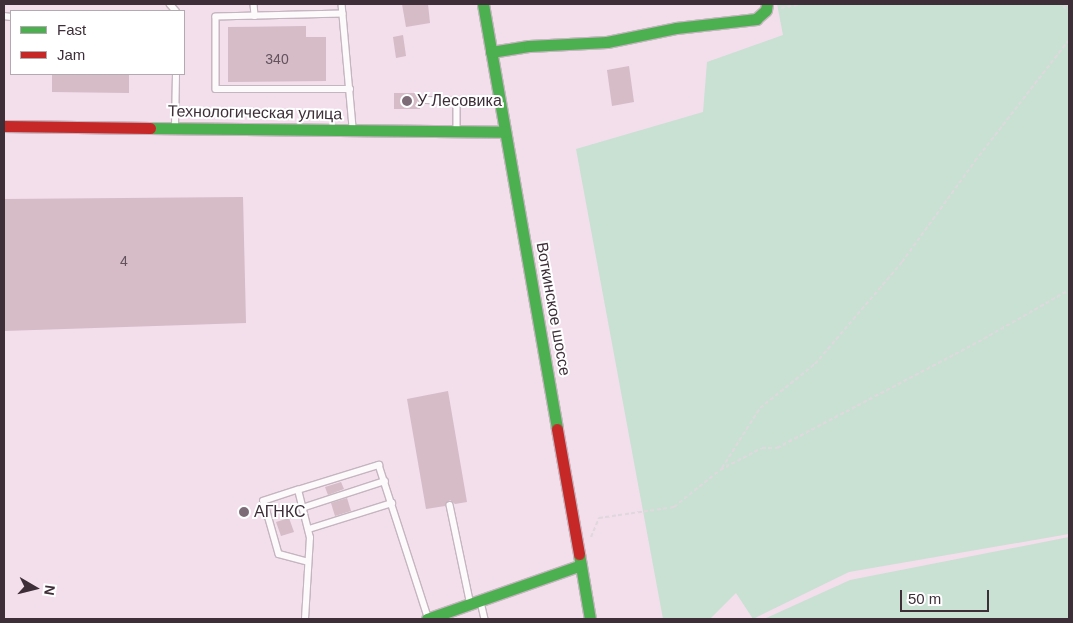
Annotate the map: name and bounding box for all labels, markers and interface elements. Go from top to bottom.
legend [10,10,185,75]
text: Fast [57,21,86,38]
text: Jam [57,46,85,63]
house number: 340 [265,51,289,67]
place label: У Лесовика [417,91,502,111]
marker: У Лесовика [401,95,413,107]
street label: Технологическая улица [168,102,342,124]
street label: Воткинское шоссе [532,241,574,377]
house number: 4 [120,253,128,269]
place label: АГНКС [254,502,306,522]
marker: АГНКС [238,506,250,518]
north arrow [10,563,60,613]
scale bar [903,580,992,612]
text: N [41,584,58,596]
text: 50 m [908,590,941,607]

